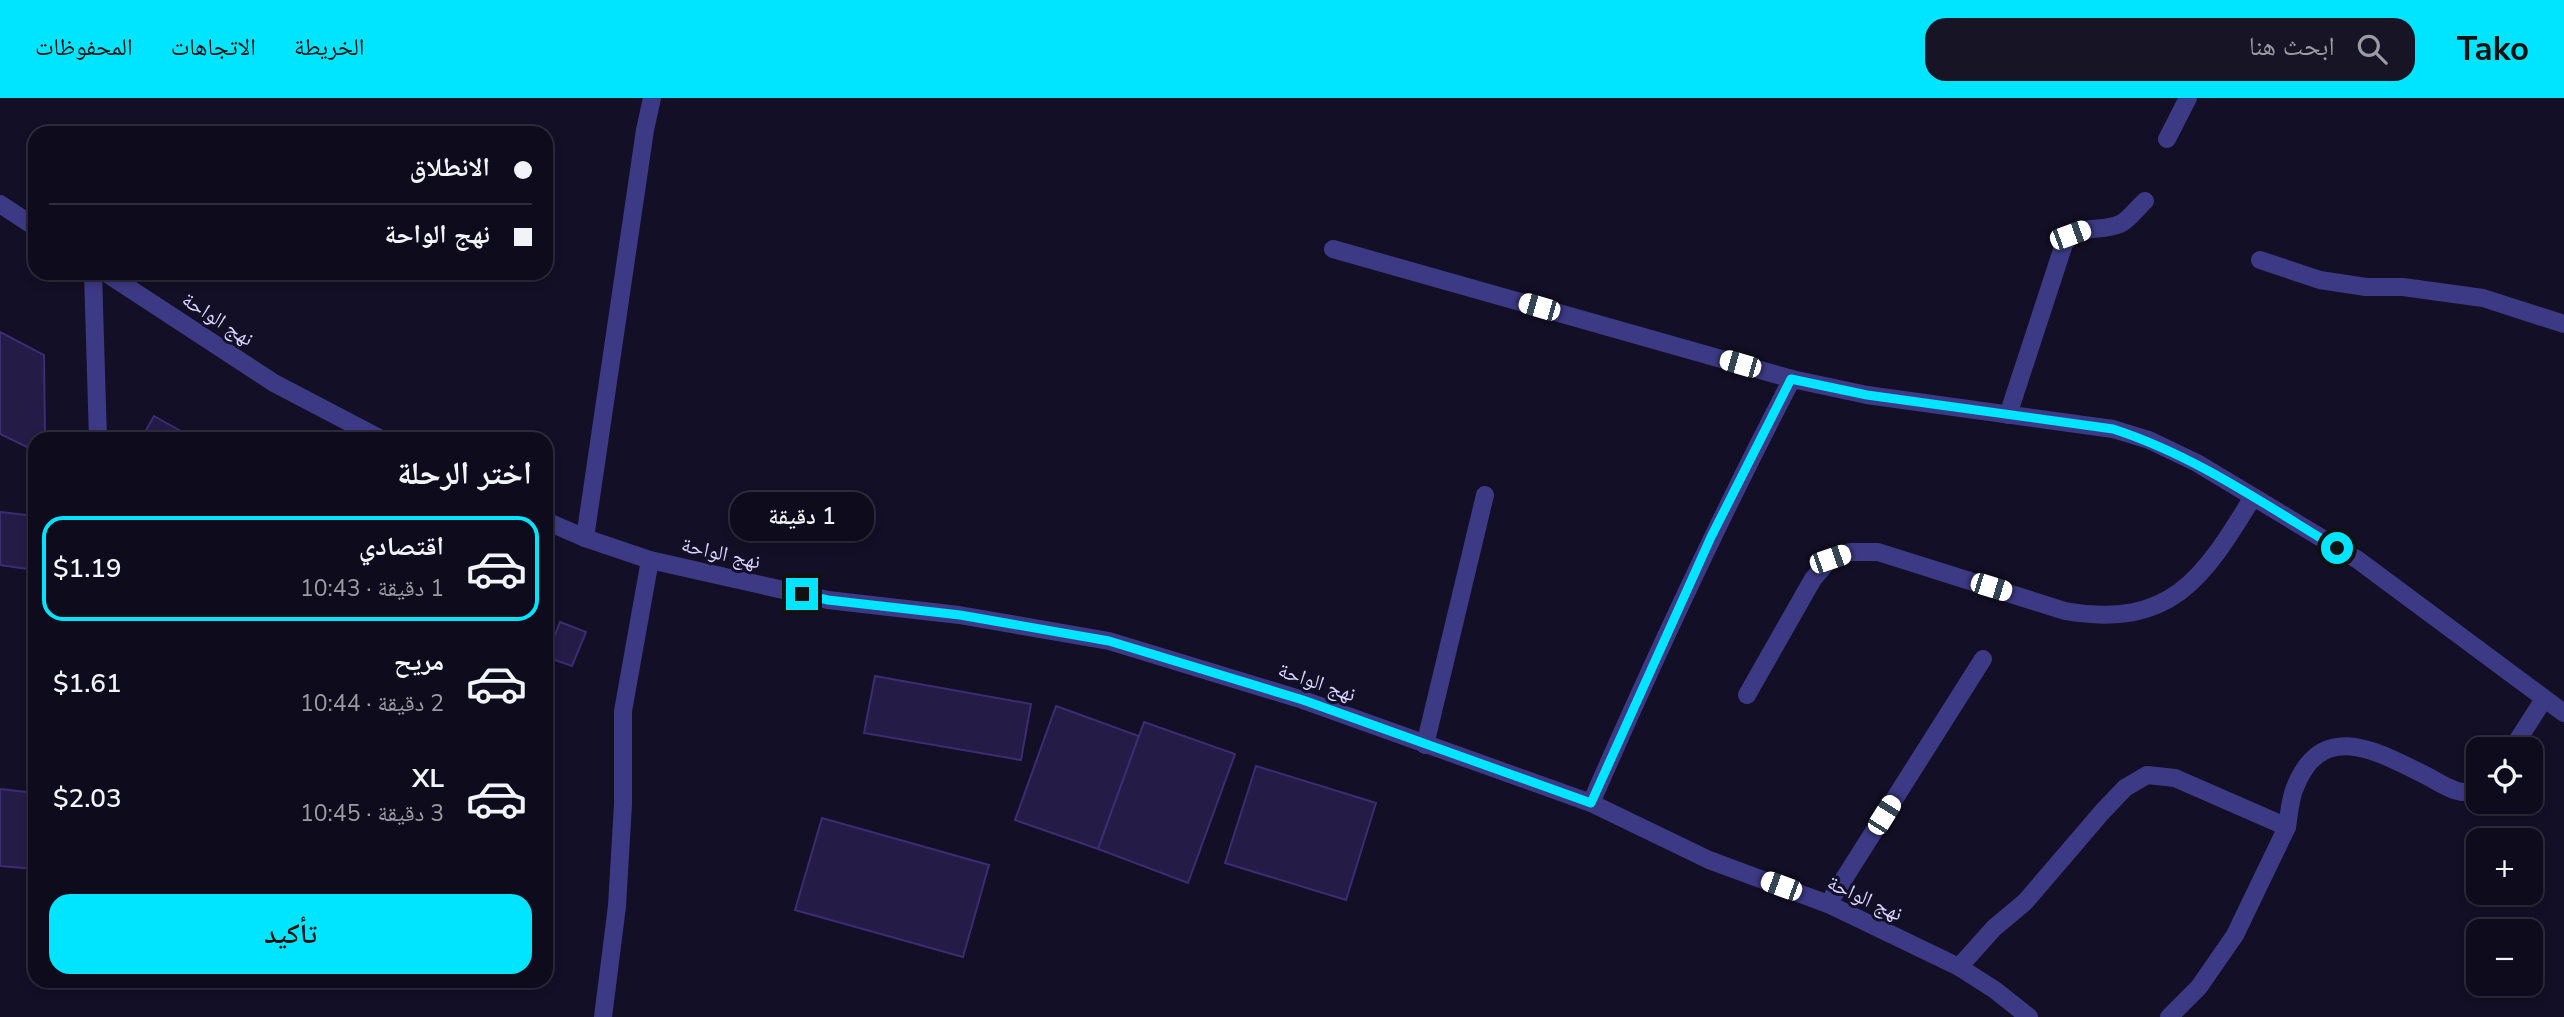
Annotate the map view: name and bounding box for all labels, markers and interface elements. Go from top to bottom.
search box [1925,18,2415,81]
text: Tako [2457,27,2529,72]
text: ابحث هنا [2249,29,2335,64]
icon: search [2353,30,2391,68]
text: المحفوظات [35,31,133,63]
text: الاتجاهات [171,31,256,63]
text: الخريطة [294,31,365,63]
text: الانطلاق [410,150,490,185]
text: نهج الواحة [385,217,490,252]
car [2047,218,2094,252]
street label: نهج الواحة [177,285,259,353]
car [1516,291,1563,323]
car [1717,348,1764,380]
text: اختر الرحلة [397,452,532,495]
callout: 1 دقيقة [730,492,874,542]
text: 1 دقيقة [768,501,836,532]
text: اقتصادي [359,529,444,564]
street label: نهج الواحة [679,530,763,576]
route start [2321,532,2353,564]
icon: car [465,537,528,600]
car [1807,542,1854,576]
text: $1.19 [53,551,122,586]
car [1968,571,2015,603]
text: 1 دقيقة · 10:43 [300,573,444,604]
route end [786,578,818,610]
text: مريح [394,644,444,679]
icon: car [465,652,528,715]
street label: نهج الواحة [1274,656,1360,708]
text: $1.61 [53,666,122,701]
text: 2 دقيقة · 10:44 [300,688,444,719]
map controls [2466,737,2543,996]
button: locate [2466,737,2543,814]
text: XL [412,761,444,796]
icon: car [465,767,528,830]
text: $2.03 [53,781,122,816]
car [1864,792,1905,838]
text: 3 دقيقة · 10:45 [300,798,444,829]
button: + [2466,828,2543,905]
street label: نهج الواحة [1823,868,1907,928]
car [1758,869,1805,903]
button: تأكيد [49,894,532,974]
button: − [2466,919,2543,996]

